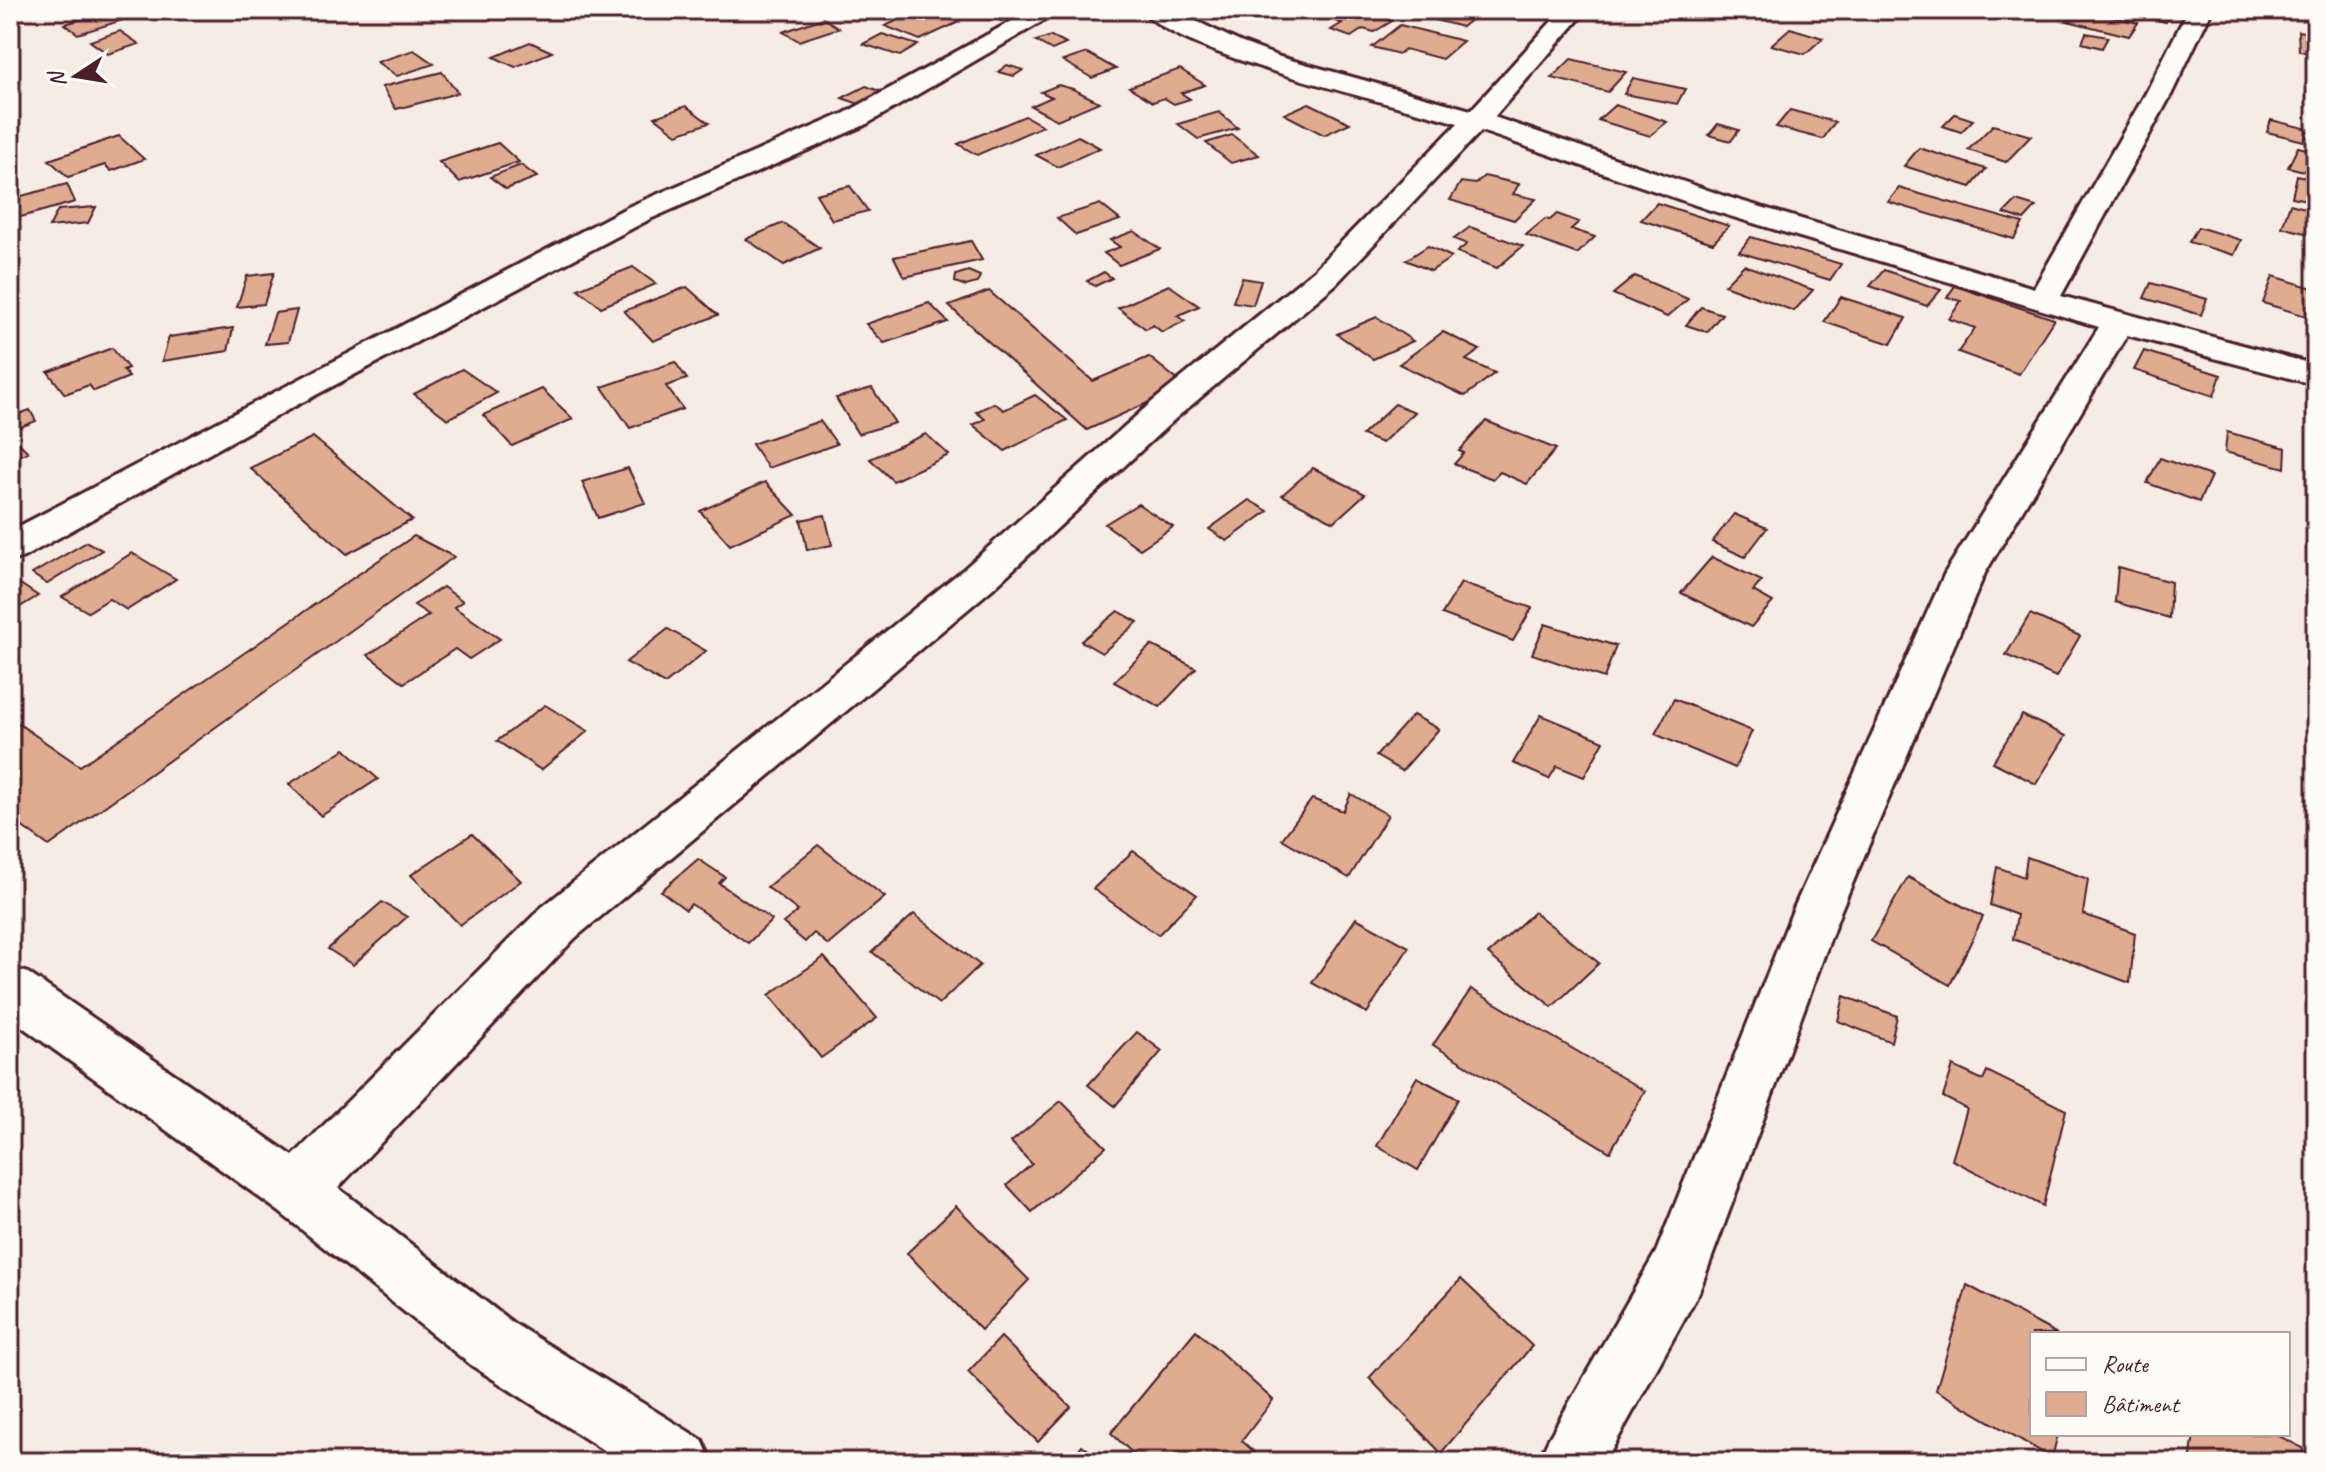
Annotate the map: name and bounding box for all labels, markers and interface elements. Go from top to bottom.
north arrow [36,36,116,116]
text: N [42,67,73,90]
legend [2030,1332,2290,1436]
text: Route [2102,1349,2150,1379]
text: Bâtiment [2102,1389,2181,1419]

